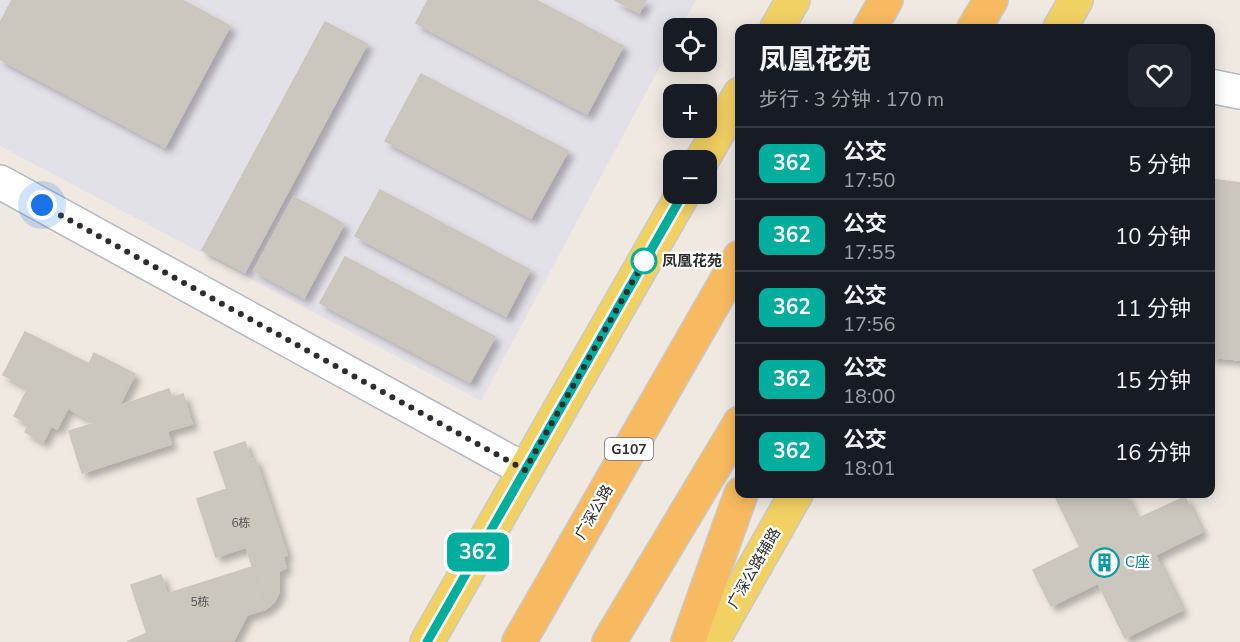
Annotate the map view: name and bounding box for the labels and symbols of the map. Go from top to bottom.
your location [27,190,57,220]
marker: 凤凰花苑 [631,248,657,274]
place label: 凤凰花苑 [662,251,722,271]
road number: G107 [605,438,653,460]
street label: 广深公路 [570,481,618,543]
house number: 6栋 [231,515,251,531]
street label: 广深公路辅路 [723,524,785,612]
line badge: 362 [444,532,512,572]
building icon: C座 [1088,546,1120,578]
place label: C座 [1125,552,1150,572]
house number: 5栋 [190,594,210,610]

